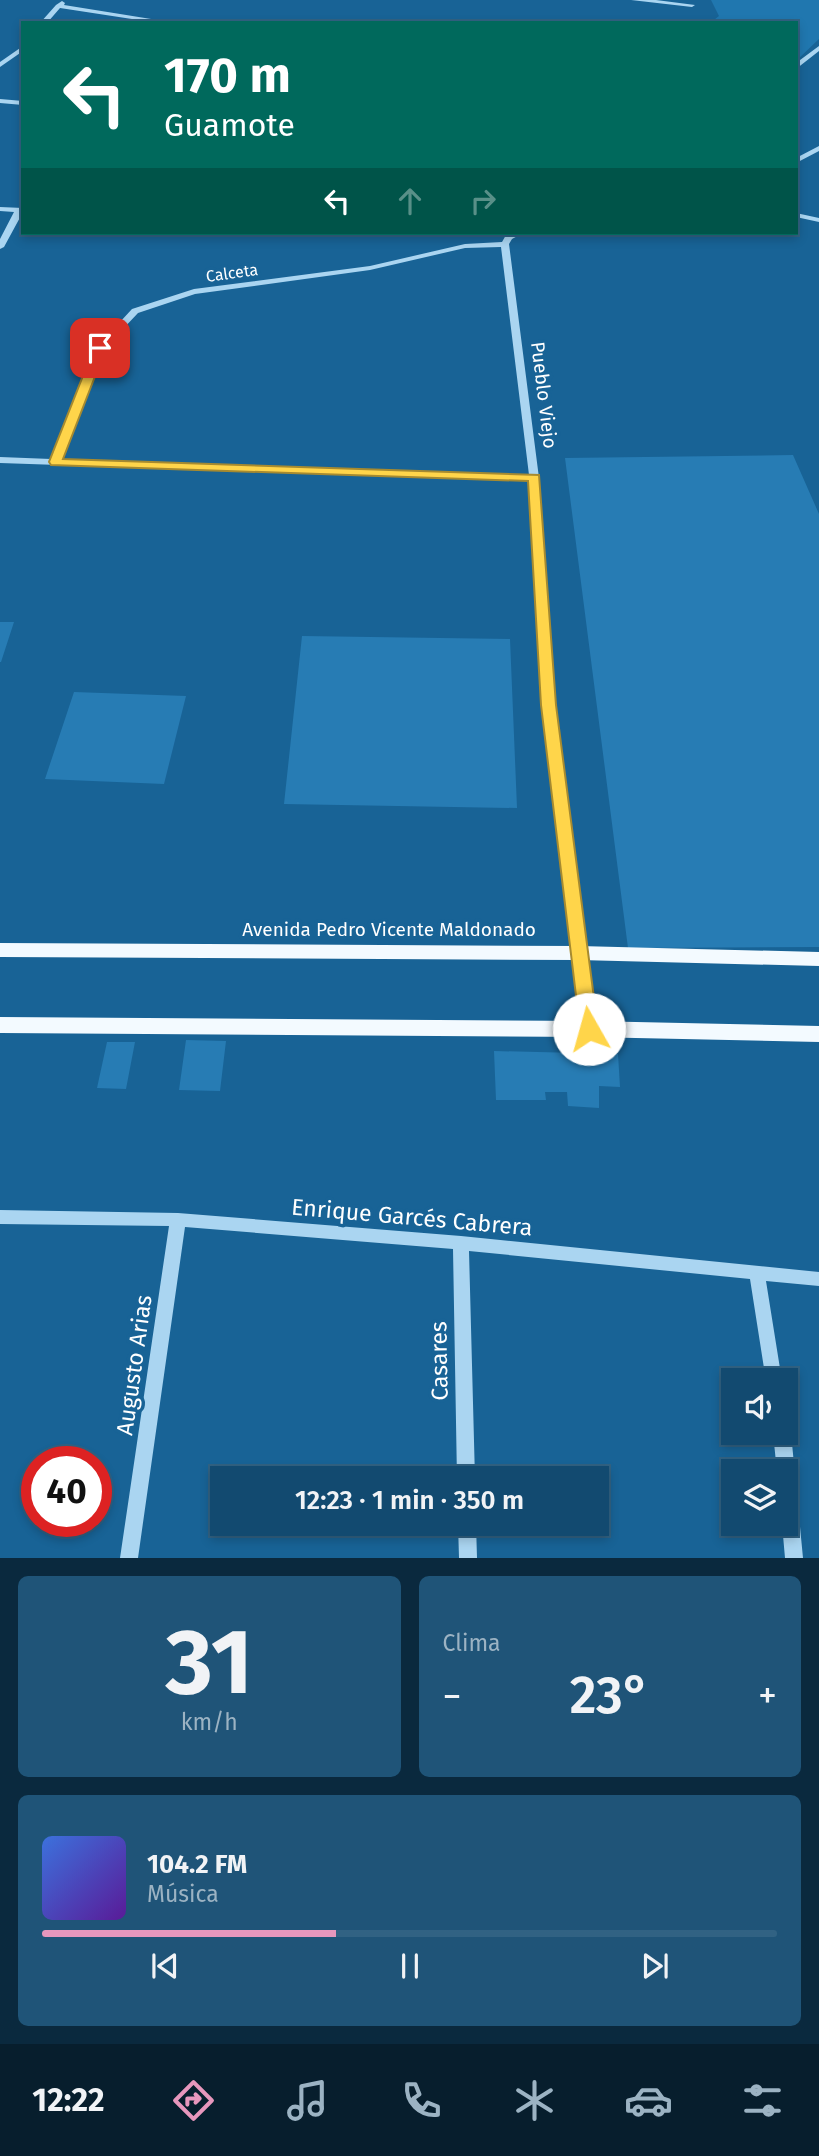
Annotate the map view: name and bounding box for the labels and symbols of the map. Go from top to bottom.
street label: Calceta [205,260,259,286]
pin [70,318,130,378]
street label: Pueblo Viejo [526,340,562,450]
street label: Avenida Pedro Vicente Maldonado [242,918,536,941]
position arrow [552,992,626,1066]
street label: Enrique Garcés Cabrera [290,1193,534,1241]
street label: Augusto Arias [110,1293,158,1437]
street label: Casares [424,1321,454,1401]
speed limit sign: 40 [21,1446,112,1537]

